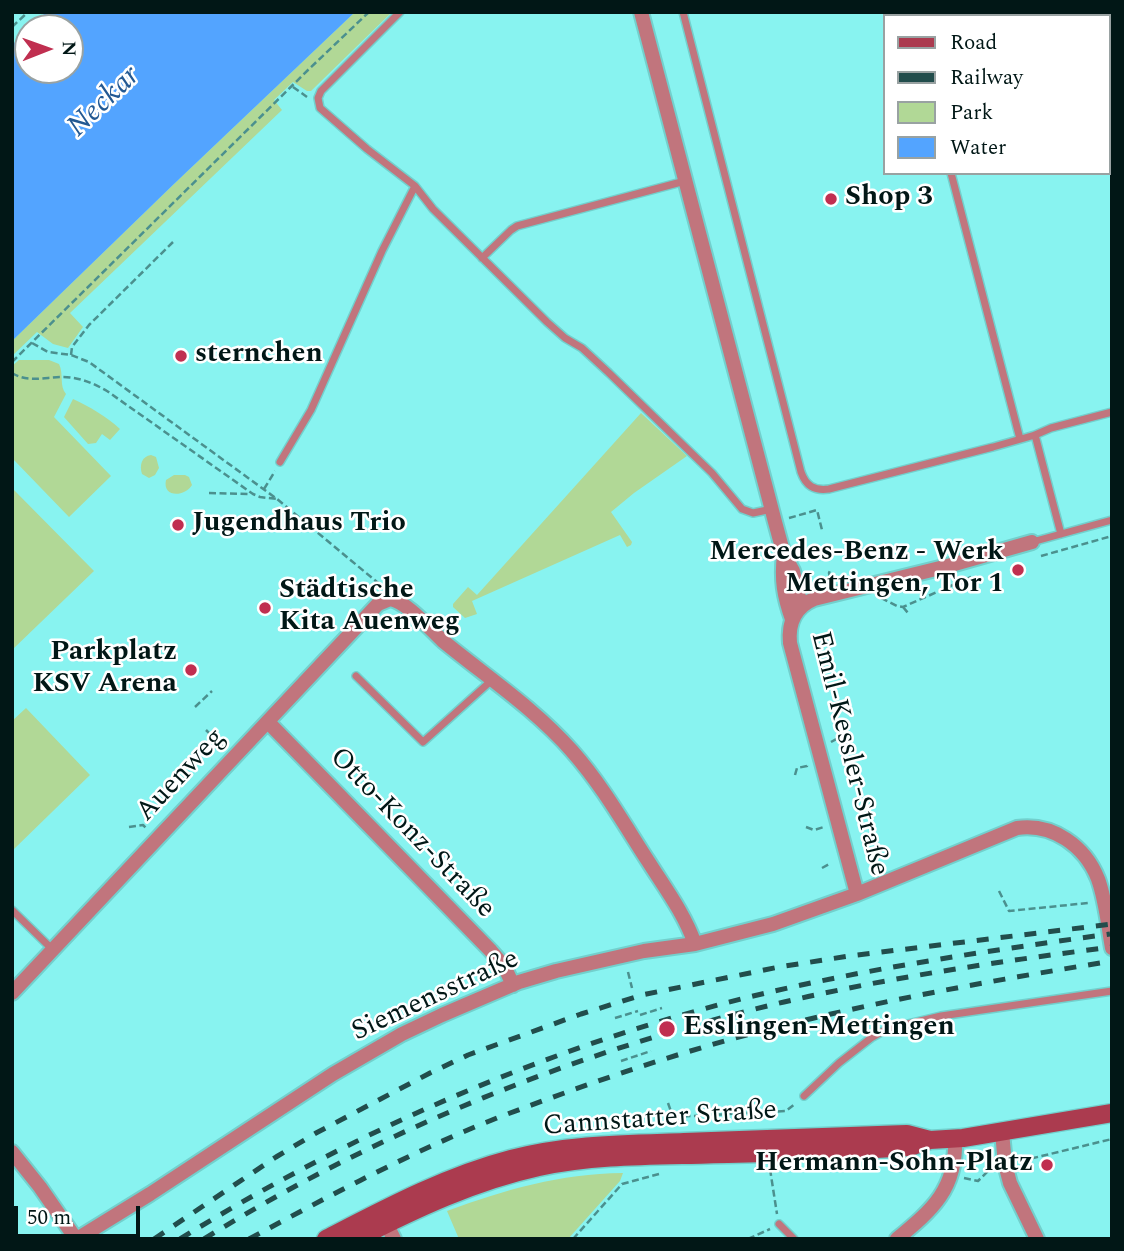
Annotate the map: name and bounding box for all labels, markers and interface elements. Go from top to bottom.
north arrow [14,14,84,84]
legend [883,14,1110,175]
text: Road [950,27,997,59]
text: N [54,41,83,57]
water label: Neckar [61,60,149,146]
text: Railway [950,62,1023,94]
text: Park [950,97,993,129]
text: Water [950,132,1006,164]
place label: Shop 3 [845,182,933,216]
marker: Shop 3 [823,191,839,207]
place label: sternchen [195,339,323,373]
marker: sternchen [173,348,189,364]
place label: Jugendhaus Trio [192,508,406,542]
marker: Jugendhaus Trio [170,517,186,533]
place label: Mercedes-Benz - Werk Mettingen, Tor 1 [709,537,1004,603]
marker: Mercedes-Benz - Werk Mettingen, Tor 1 [1010,562,1026,578]
place label: Städtische Kita Auenweg [279,575,460,641]
marker: Städtische Kita Auenweg [257,600,273,616]
street label: Emil-Kessler-Straße [801,628,895,880]
place label: Parkplatz KSV Arena [33,637,177,703]
marker: Parkplatz KSV Arena [183,662,199,678]
street label: Auenweg [130,722,234,830]
street label: Otto-Konz-Straße [321,742,501,926]
street label: Siemensstraße [347,944,525,1050]
place label: Esslingen-Mettingen [683,1012,955,1046]
marker: Esslingen-Mettingen [657,1019,677,1039]
street label: Cannstatter Straße [542,1095,778,1145]
place label: Hermann-Sohn-Platz [755,1148,1033,1182]
marker: Hermann-Sohn-Platz [1039,1157,1055,1173]
scale bar [18,1192,144,1236]
text: 50 m [27,1202,71,1234]

